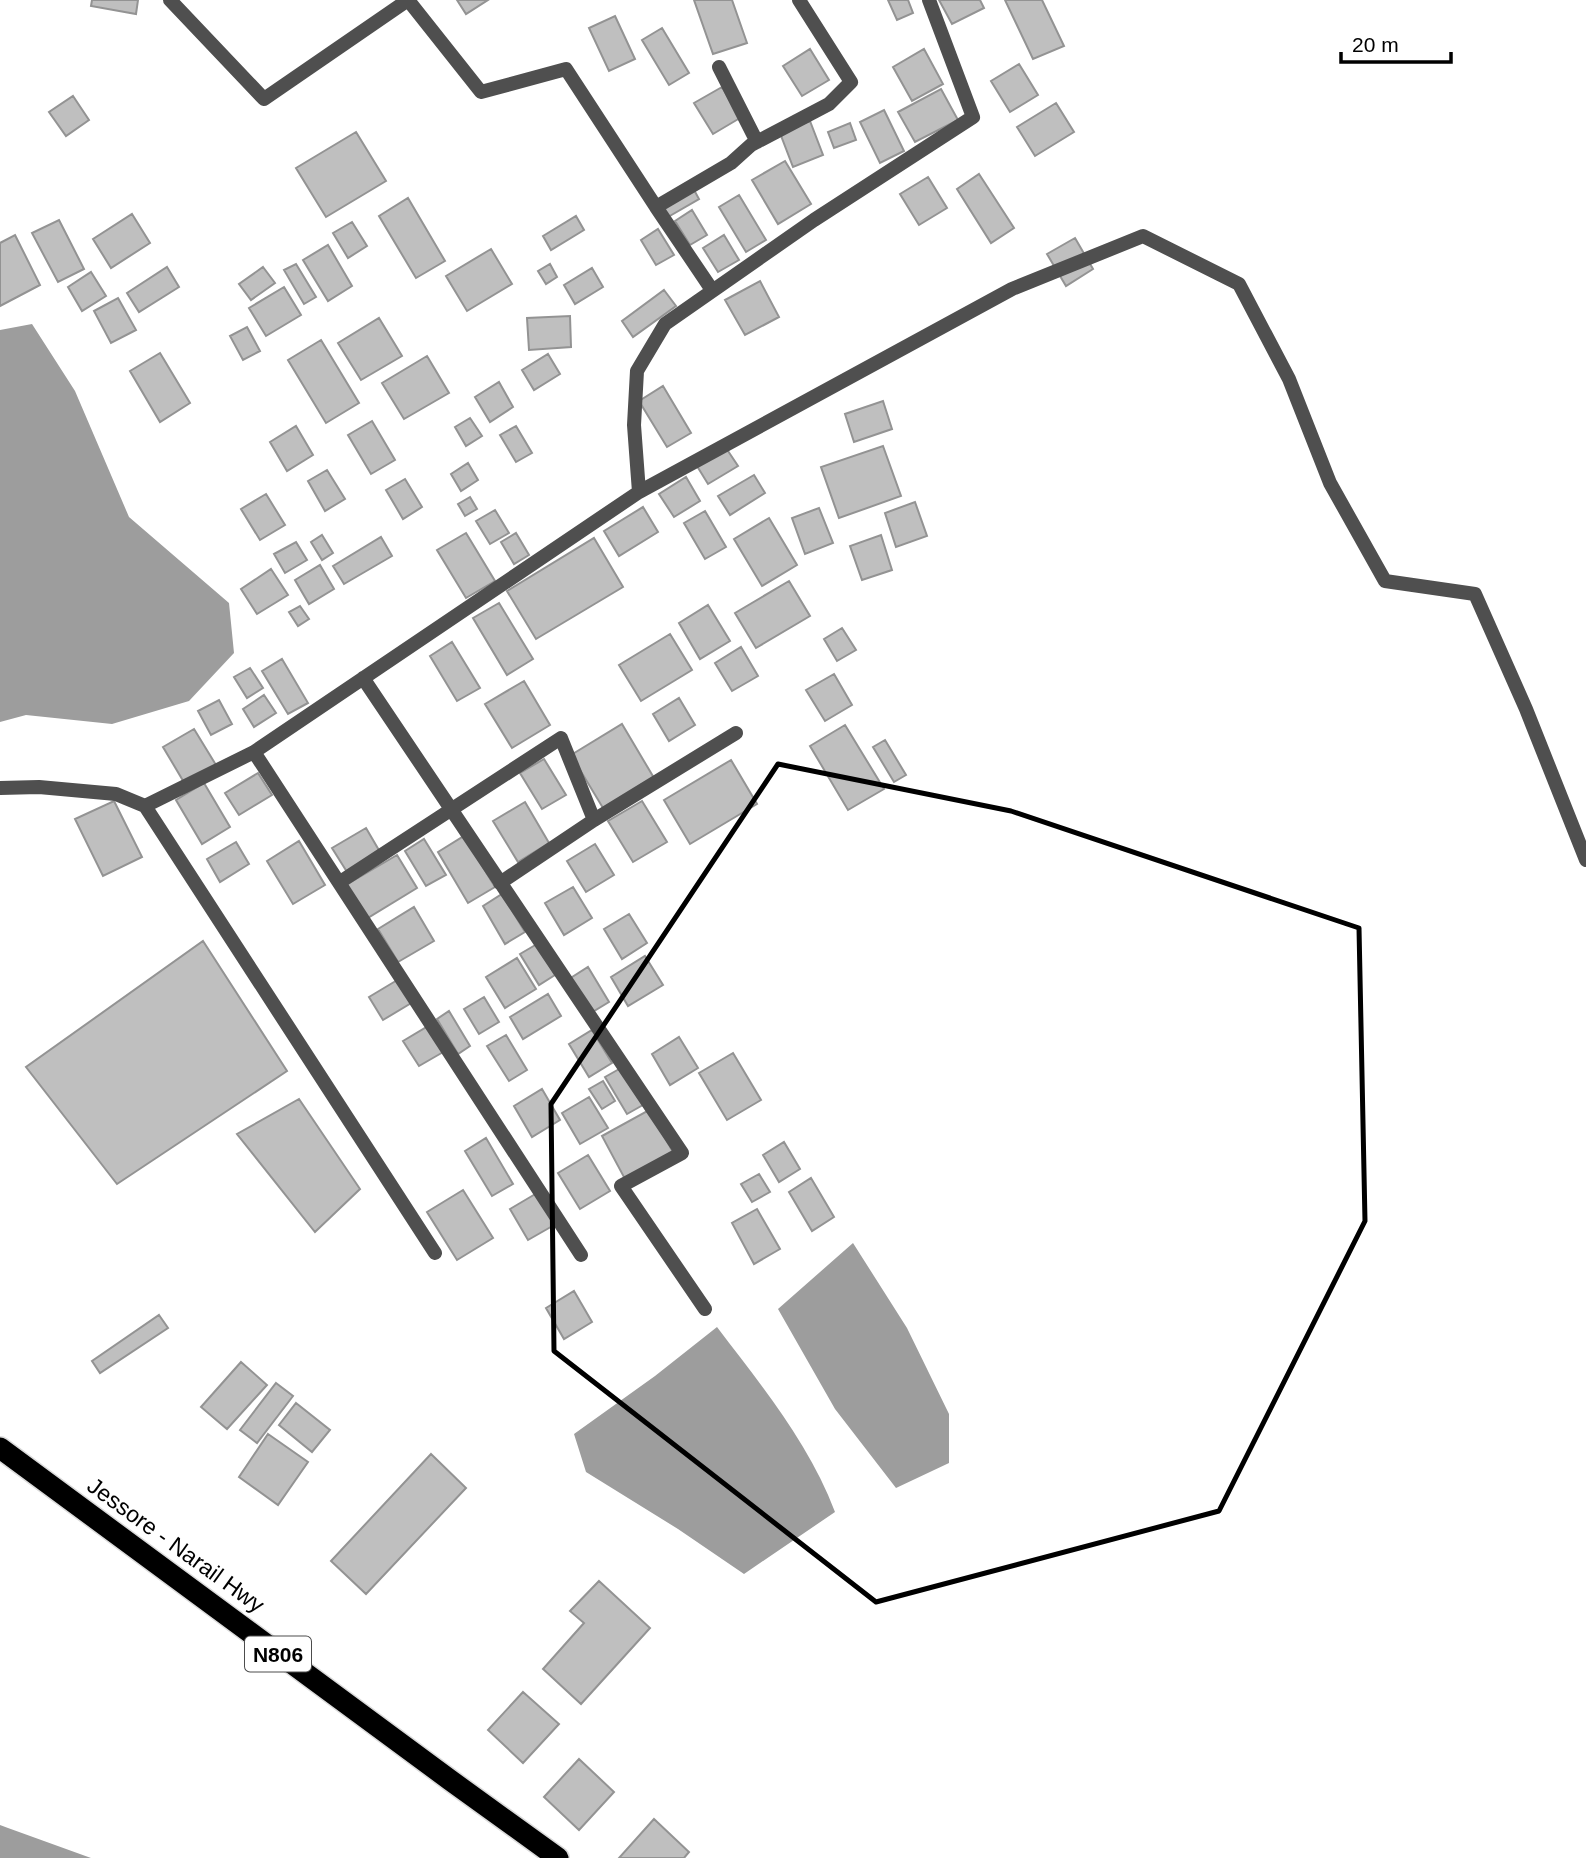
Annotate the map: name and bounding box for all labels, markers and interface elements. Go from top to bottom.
scale bar [1341,21,1451,65]
text: 20 m [1352,33,1399,56]
street label: Jessore - Narail Hwy [83,1472,270,1618]
road number: N806 [245,1636,311,1672]

